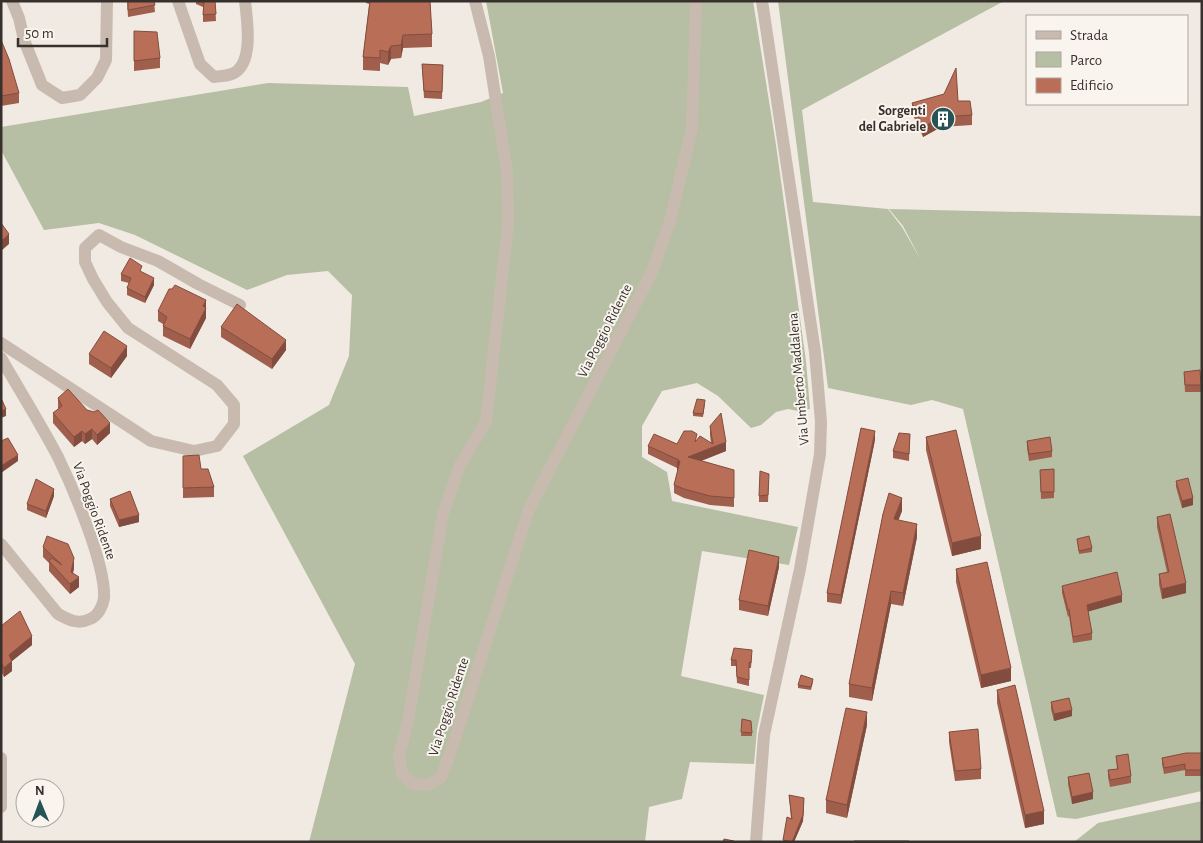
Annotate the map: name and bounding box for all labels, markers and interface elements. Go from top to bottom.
scale bar [18,15,106,47]
legend [1026,15,1188,105]
text: 50 m [25,26,54,41]
text: Strada [1070,28,1108,43]
text: Parco [1070,53,1102,68]
text: Edificio [1070,78,1113,93]
place label: Sorgenti del Gabriele [859,104,926,134]
building icon: Sorgenti del Gabriele [930,106,956,132]
street label: Via Poggio Ridente [575,282,635,380]
street label: Via Umberto Maddalena [786,311,812,446]
street label: Via Poggio Ridente [70,460,118,562]
street label: Via Poggio Ridente [426,656,472,758]
north arrow [15,778,65,828]
text: N [35,784,45,798]

